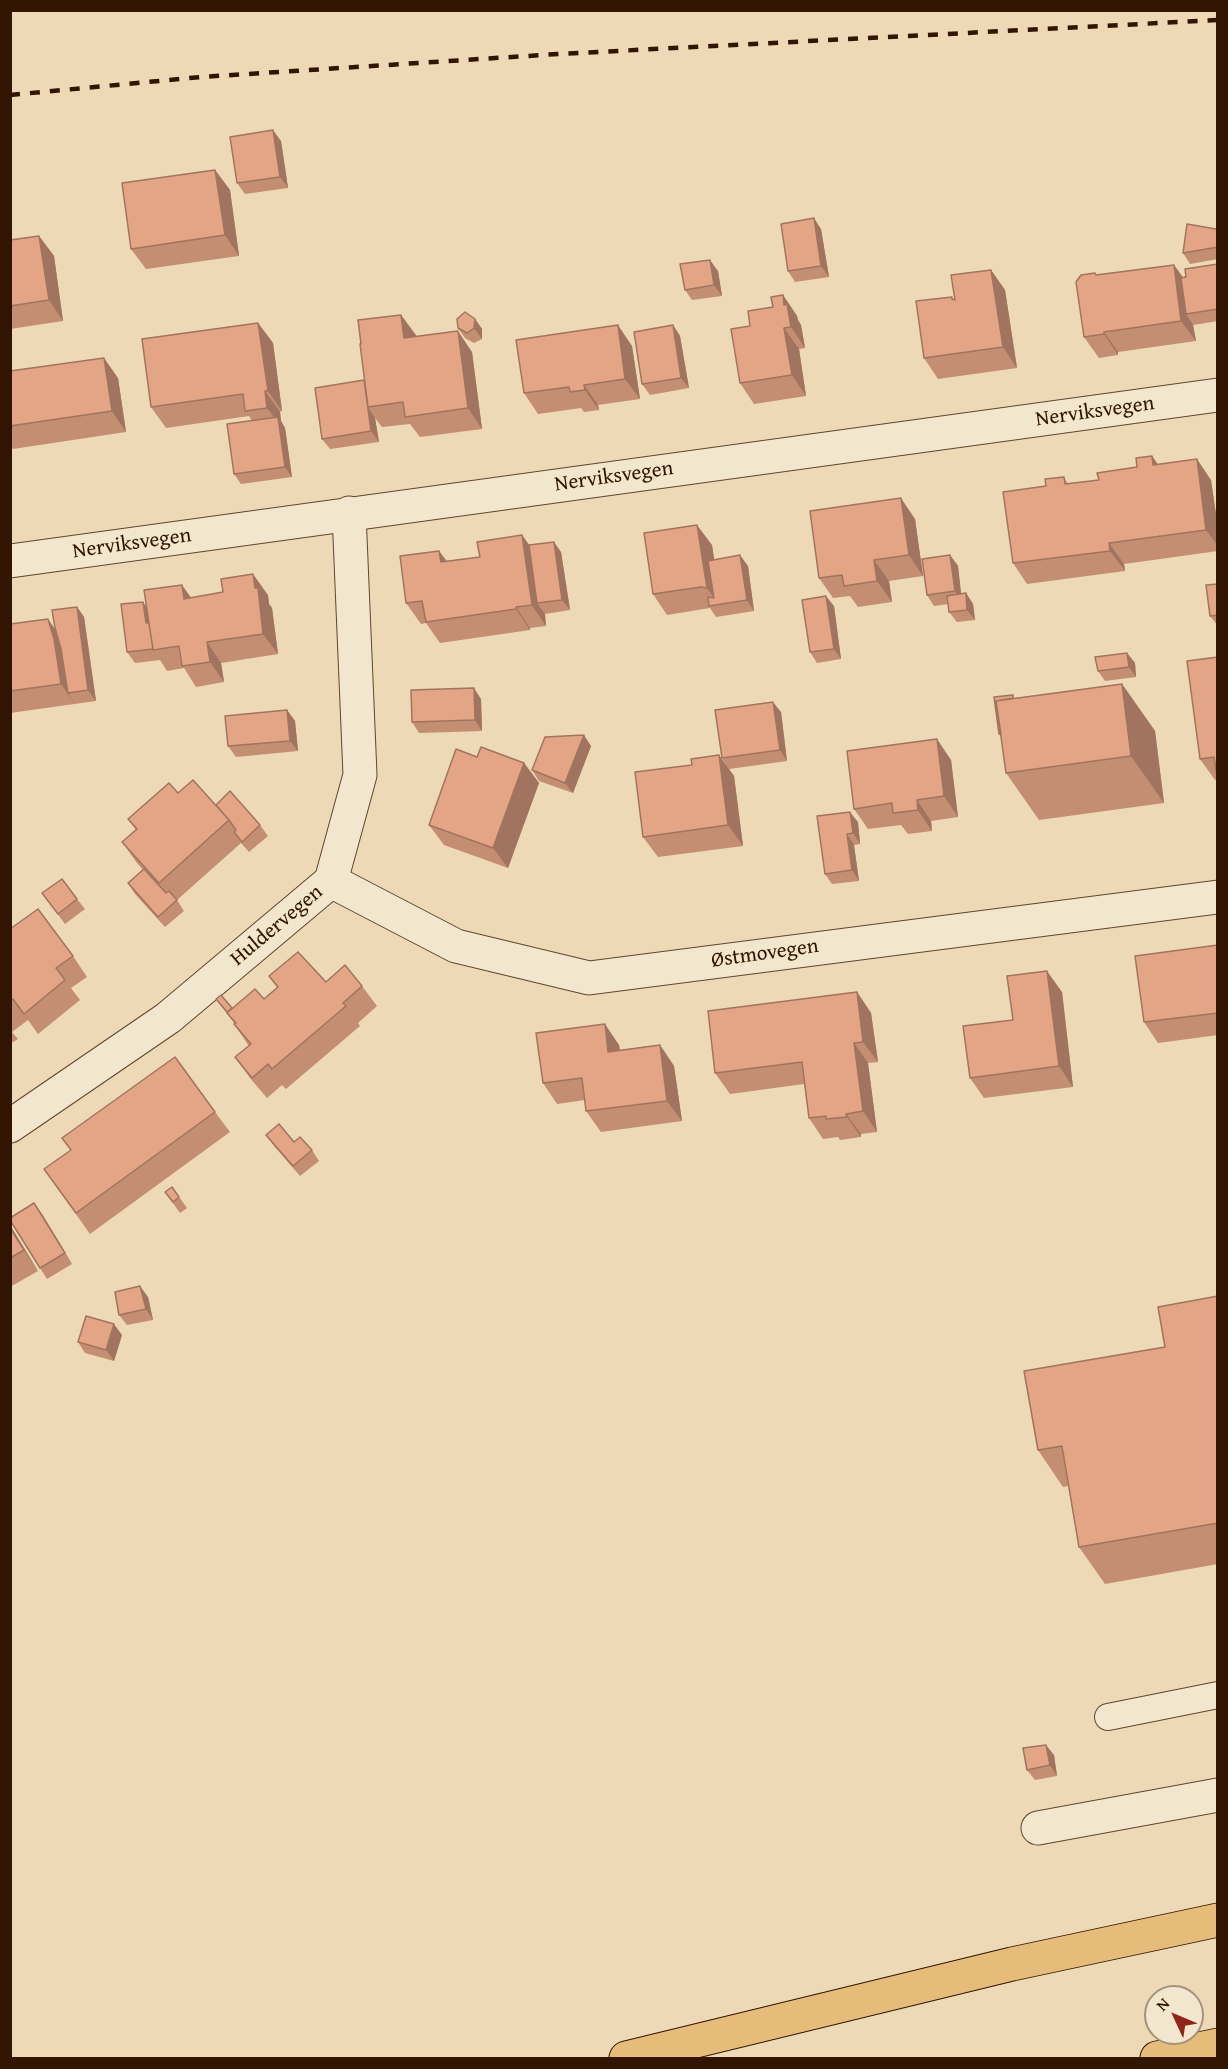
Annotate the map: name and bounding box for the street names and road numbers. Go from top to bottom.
street label: Nerviksvegen [1034,391,1156,433]
street label: Nerviksvegen [553,456,675,498]
street label: Nerviksvegen [71,523,193,565]
street label: Huldervegen [226,880,328,972]
street label: Østmovegen [710,934,820,974]

